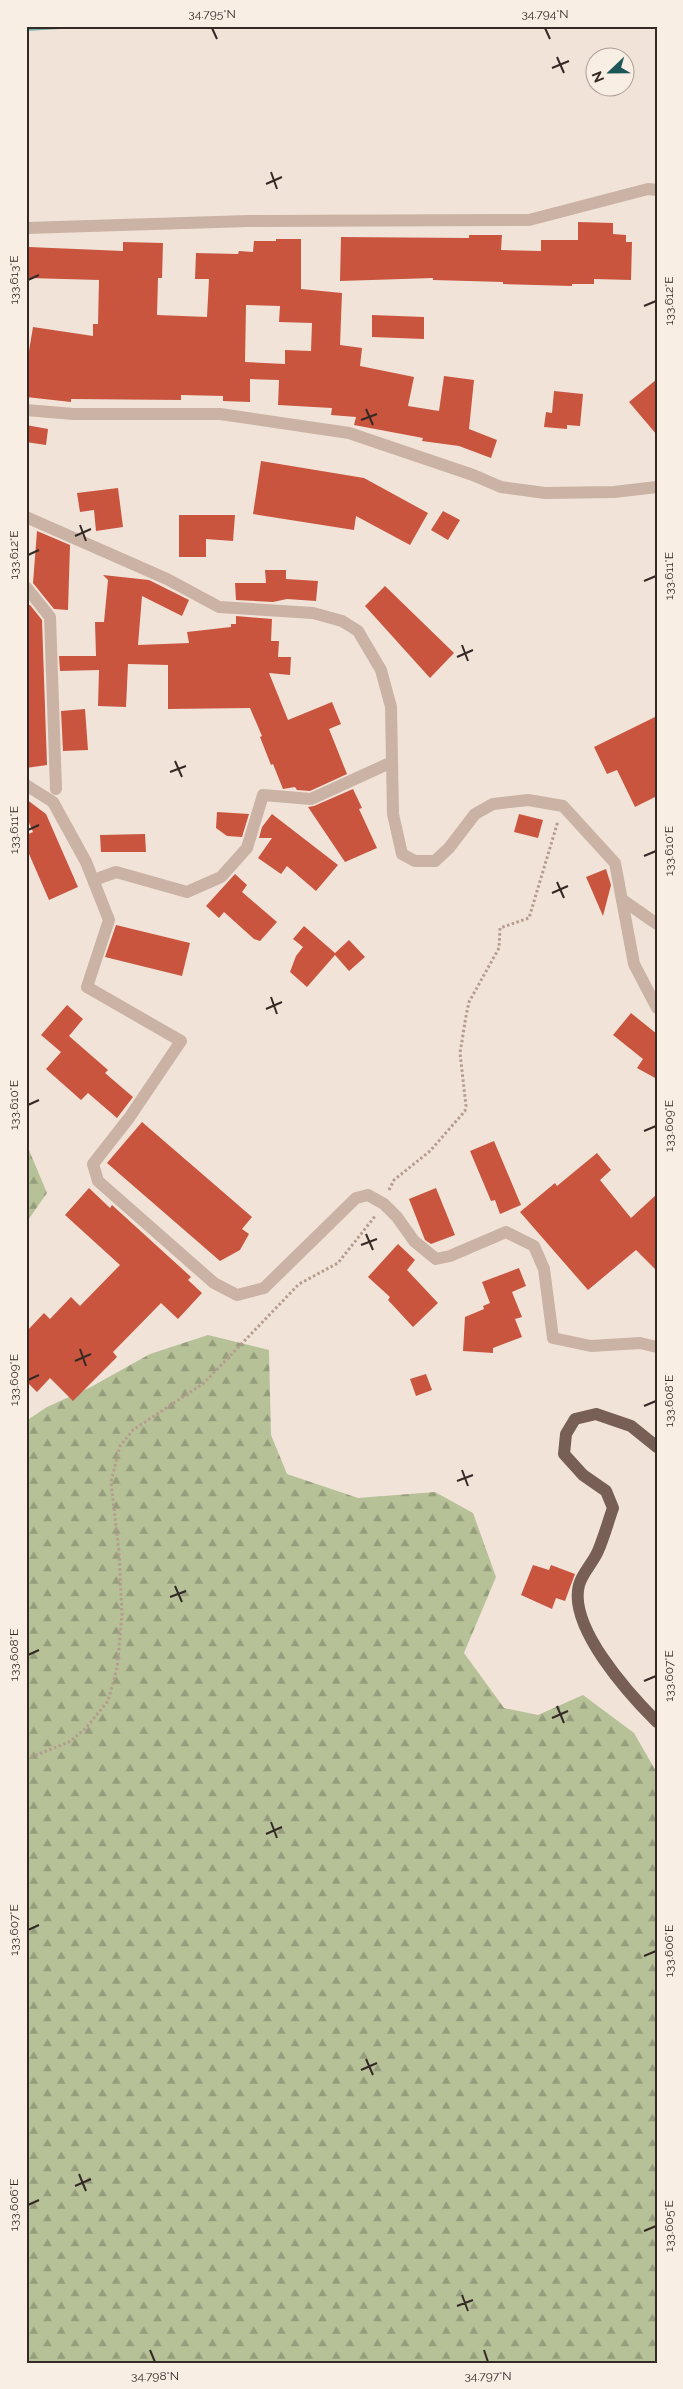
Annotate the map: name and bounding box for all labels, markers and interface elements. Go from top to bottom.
text: 34.795°N [188,7,236,21]
text: 34.794°N [521,7,569,21]
north arrow [586,48,636,98]
text: N [589,69,607,85]
text: 133.613°E [7,255,21,305]
text: 133.612°E [662,276,676,326]
text: 133.612°E [7,530,21,580]
text: 133.611°E [662,552,676,600]
text: 133.611°E [7,806,21,854]
text: 133.610°E [662,826,676,876]
text: 133.610°E [7,1080,21,1130]
text: 133.609°E [662,1100,676,1152]
text: 133.609°E [7,1354,21,1406]
text: 133.608°E [662,1375,676,1427]
text: 133.608°E [7,1629,21,1681]
text: 133.607°E [662,1650,676,1702]
text: 133.607°E [7,1904,21,1956]
text: 133.606°E [662,1925,676,1977]
text: 133.606°E [7,2179,21,2231]
text: 133.605°E [662,2200,676,2252]
text: 34.798°N [131,2369,179,2383]
text: 34.797°N [464,2369,512,2383]

